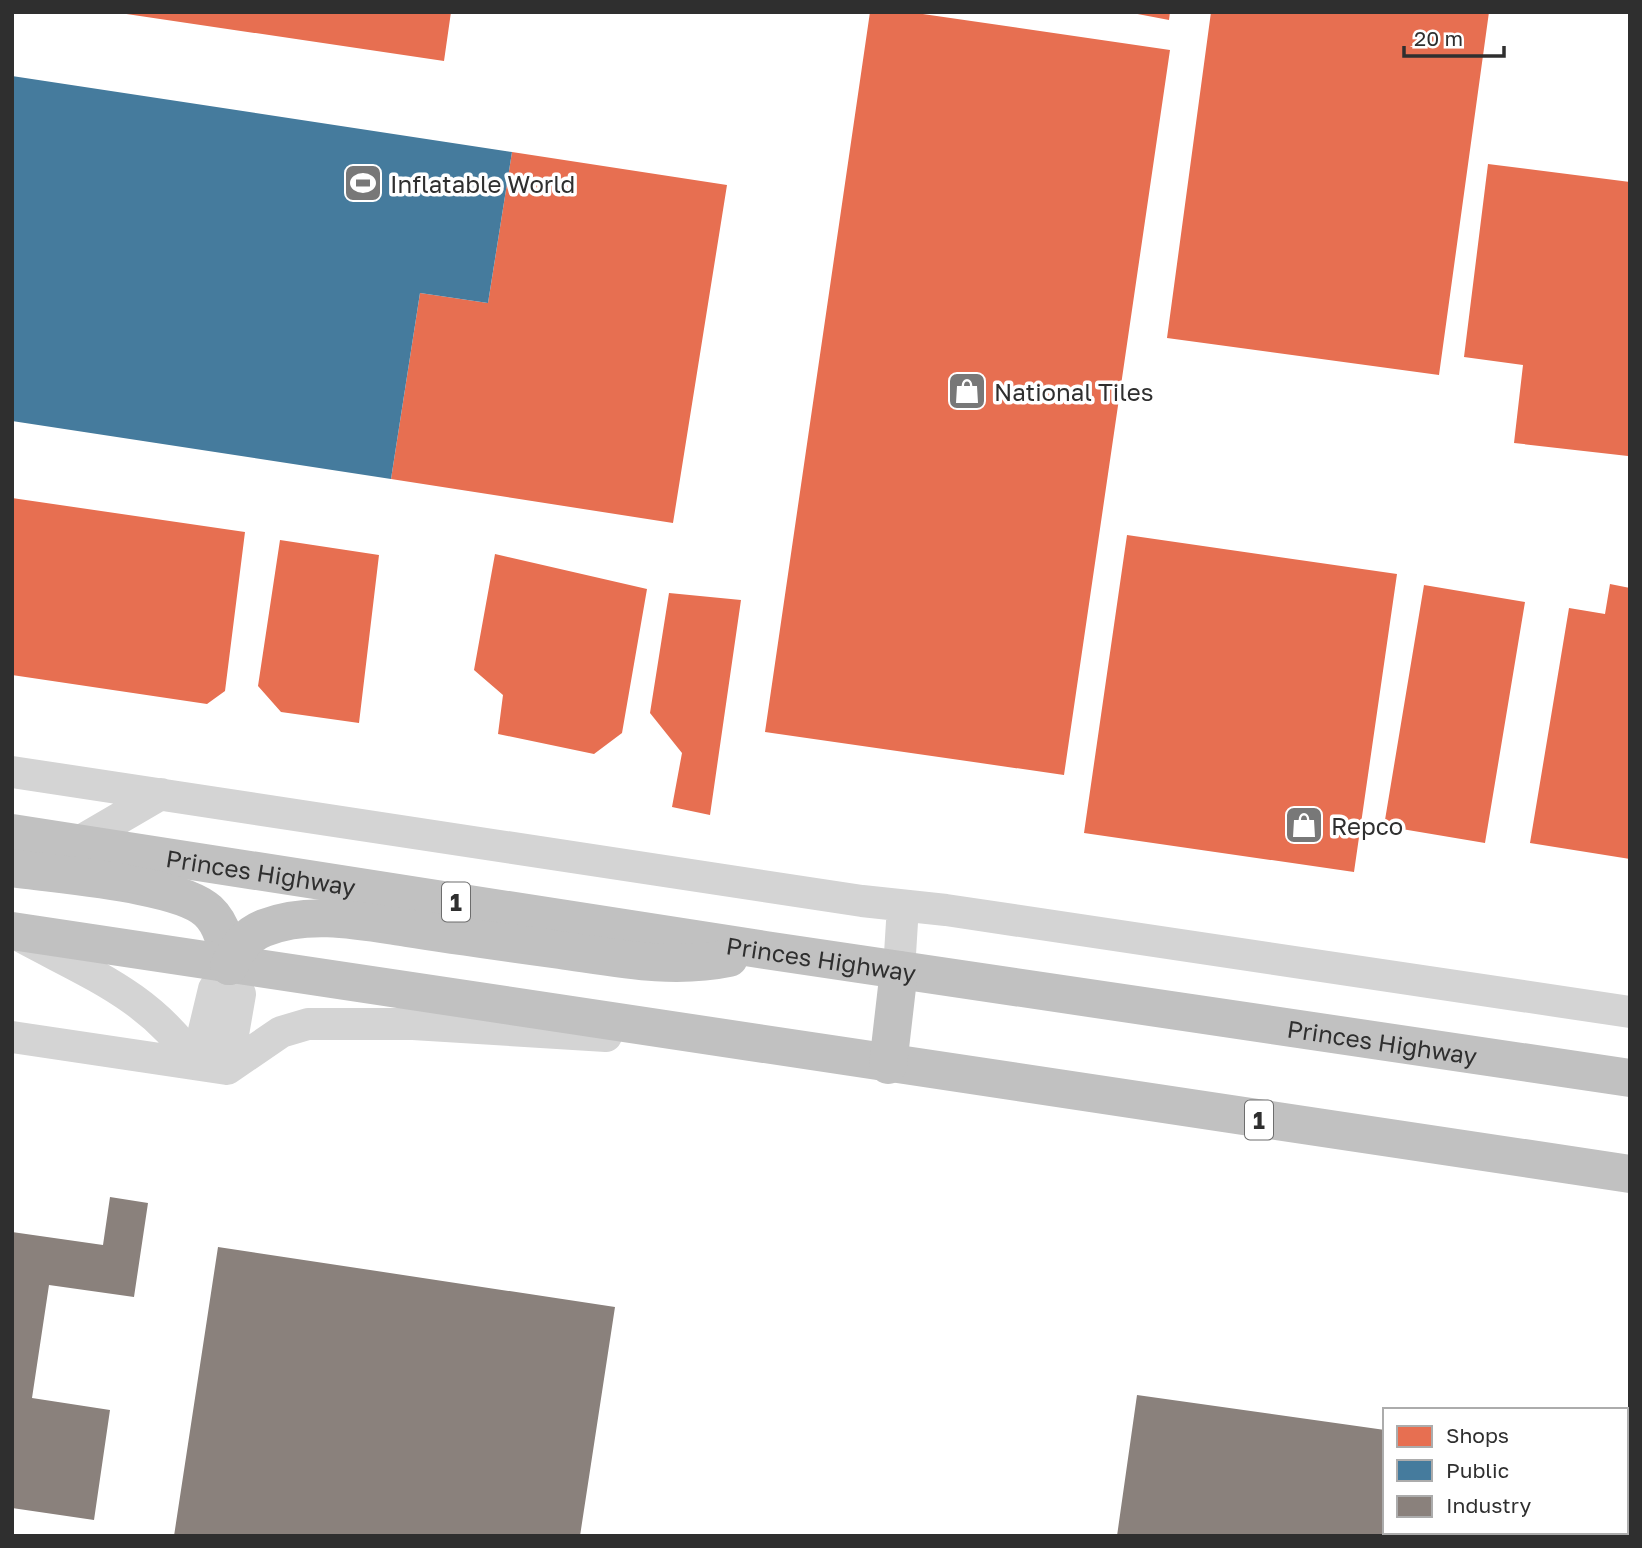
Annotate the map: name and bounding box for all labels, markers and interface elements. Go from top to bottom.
scale bar [1404,14,1504,58]
text: 20 m [1414,25,1463,51]
sports icon: Inflatable World [342,162,384,204]
place label: Inflatable World [390,169,575,198]
shop icon: National Tiles [946,370,988,412]
place label: National Tiles [994,377,1153,406]
shop icon: Repco [1283,804,1325,846]
place label: Repco [1331,811,1403,840]
street label: Princes Highway [164,843,358,901]
road number: 1 [442,882,470,922]
street label: Princes Highway [724,930,918,987]
street label: Princes Highway [1285,1013,1479,1070]
road number: 1 [1245,1100,1273,1140]
legend [1383,1408,1628,1534]
text: Shops [1446,1422,1509,1448]
text: Public [1446,1457,1509,1483]
text: Industry [1446,1492,1531,1518]

